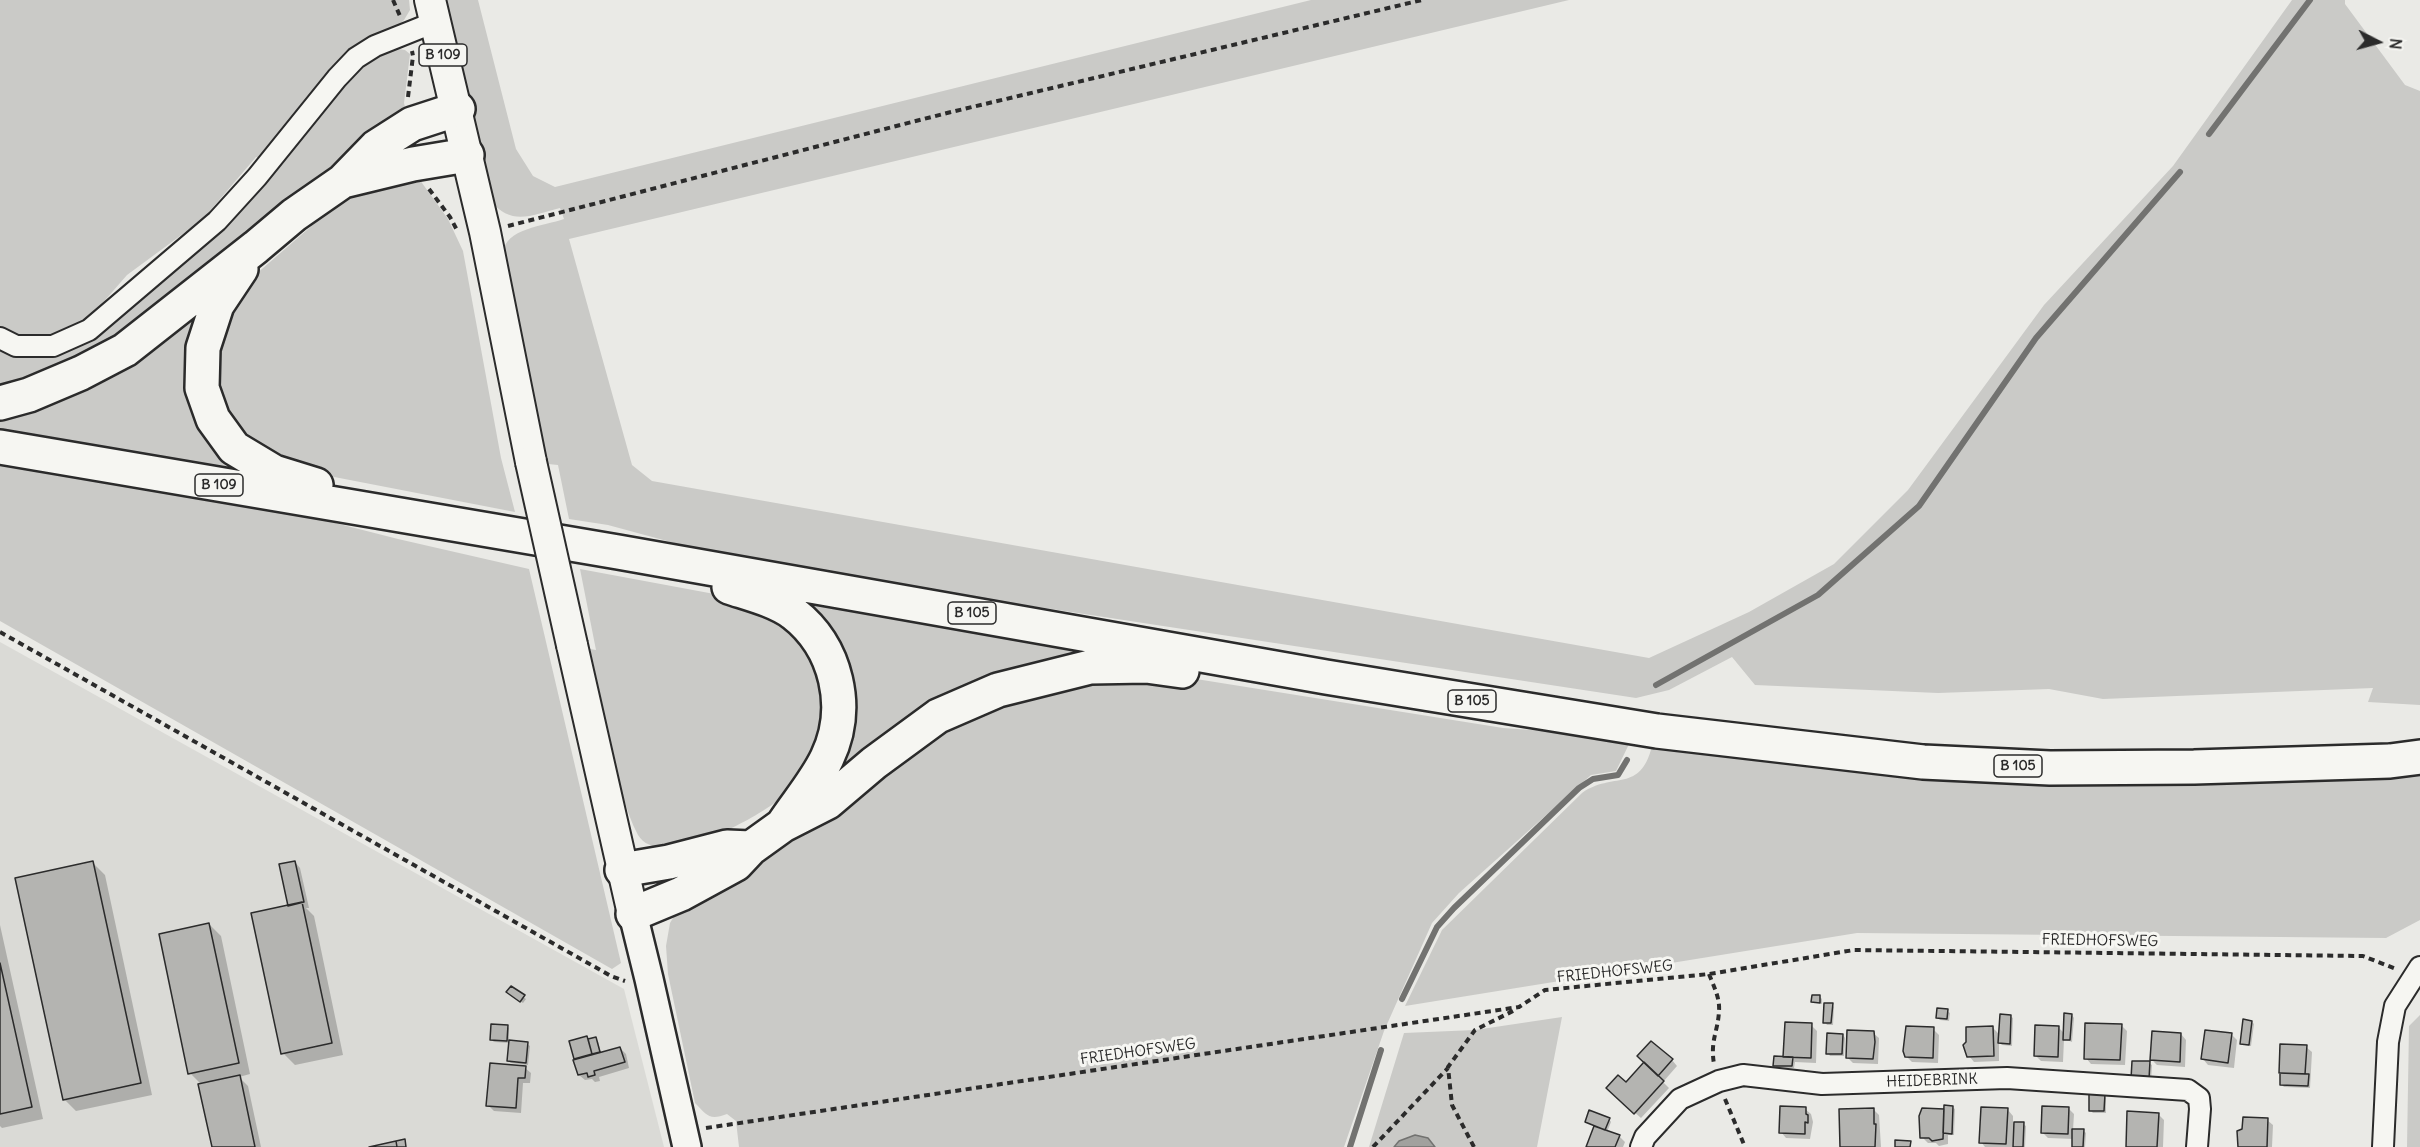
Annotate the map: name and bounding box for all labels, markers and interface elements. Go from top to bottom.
north arrow [2348,12,2408,72]
text: N [2385,37,2406,50]
road number: B 109 [419,44,467,66]
road number: B 109 [195,474,243,496]
road number: B 105 [948,602,996,624]
road number: B 105 [1448,690,1496,712]
road number: B 105 [1994,755,2042,777]
street label: FRIEDHOFSWEG [2042,931,2158,951]
street label: FRIEDHOFSWEG [1556,957,1674,987]
street label: FRIEDHOFSWEG [1079,1035,1197,1069]
street label: HEIDEBRINK [1886,1070,1978,1092]

